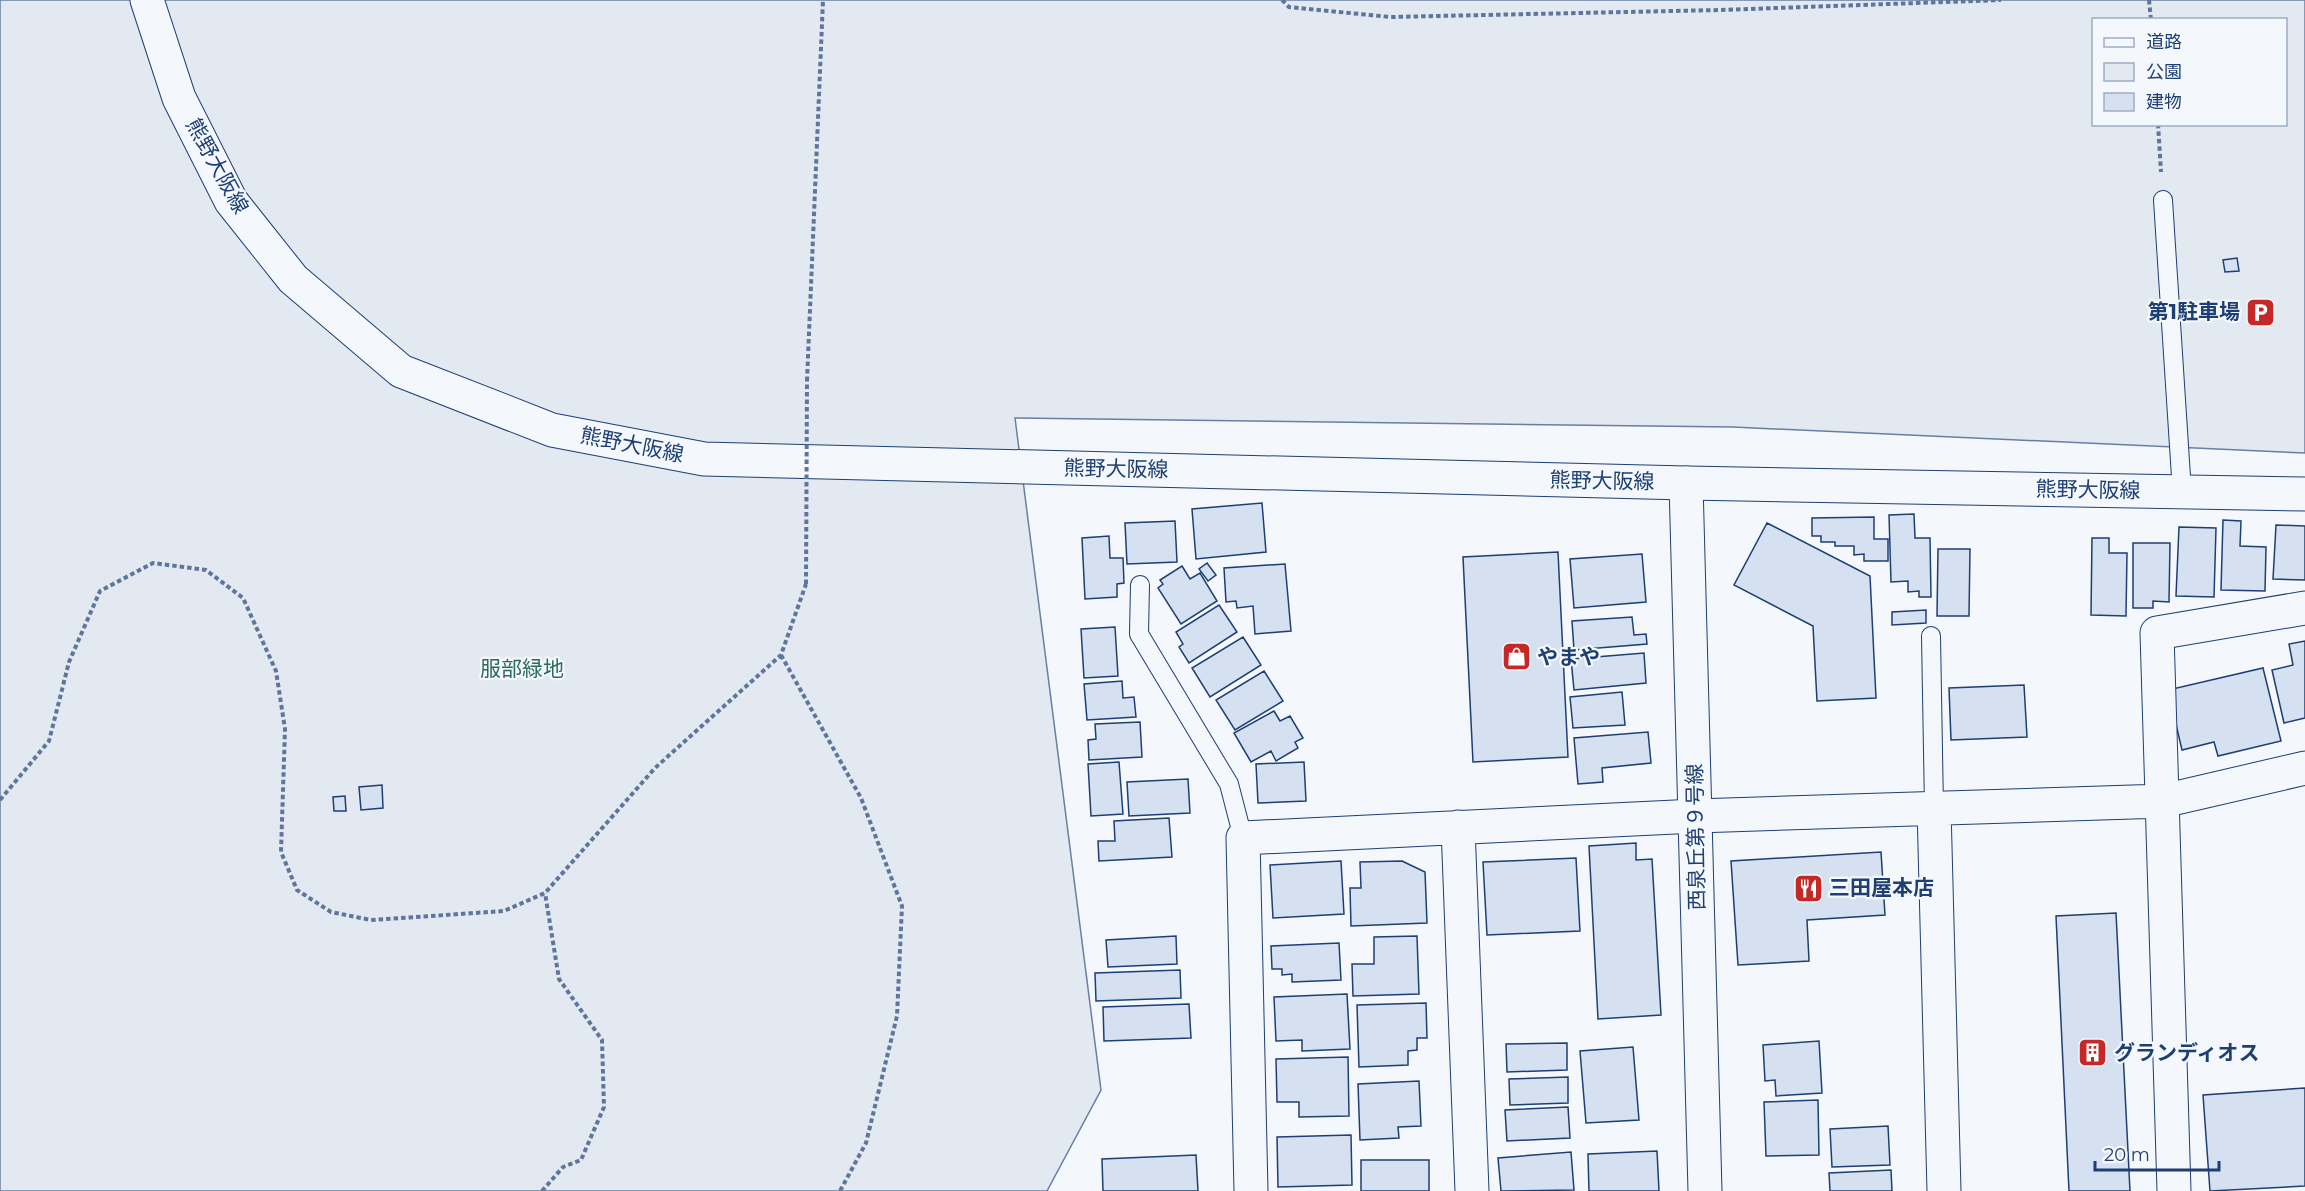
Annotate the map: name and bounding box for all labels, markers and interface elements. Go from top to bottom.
legend [2092,18,2287,126]
text: 道路 [2146,31,2182,53]
text: 公園 [2146,61,2182,83]
text: 建物 [2146,91,2182,113]
street label: 熊野大阪線 [181,114,254,218]
parking icon: 第1駐車場 [2245,296,2277,328]
place label: 第1駐車場 [2148,299,2240,324]
street label: 熊野大阪線 [578,422,686,467]
street label: 熊野大阪線 [1063,455,1169,482]
street label: 熊野大阪線 [1549,467,1655,494]
street label: 熊野大阪線 [2035,476,2141,503]
shop icon: やまや [1500,641,1532,673]
place label: やまや [1537,644,1600,669]
park label: 服部緑地 [480,656,564,681]
street label: 西泉丘第９号線 [1682,763,1709,911]
restaurant icon: 三田屋本店 [1792,872,1824,904]
place label: 三田屋本店 [1829,875,1934,900]
building icon: グランディオス [2077,1037,2109,1069]
place label: グランディオス [2114,1040,2260,1065]
scale bar [2095,1134,2220,1172]
text: 20 m [2104,1144,2150,1166]

